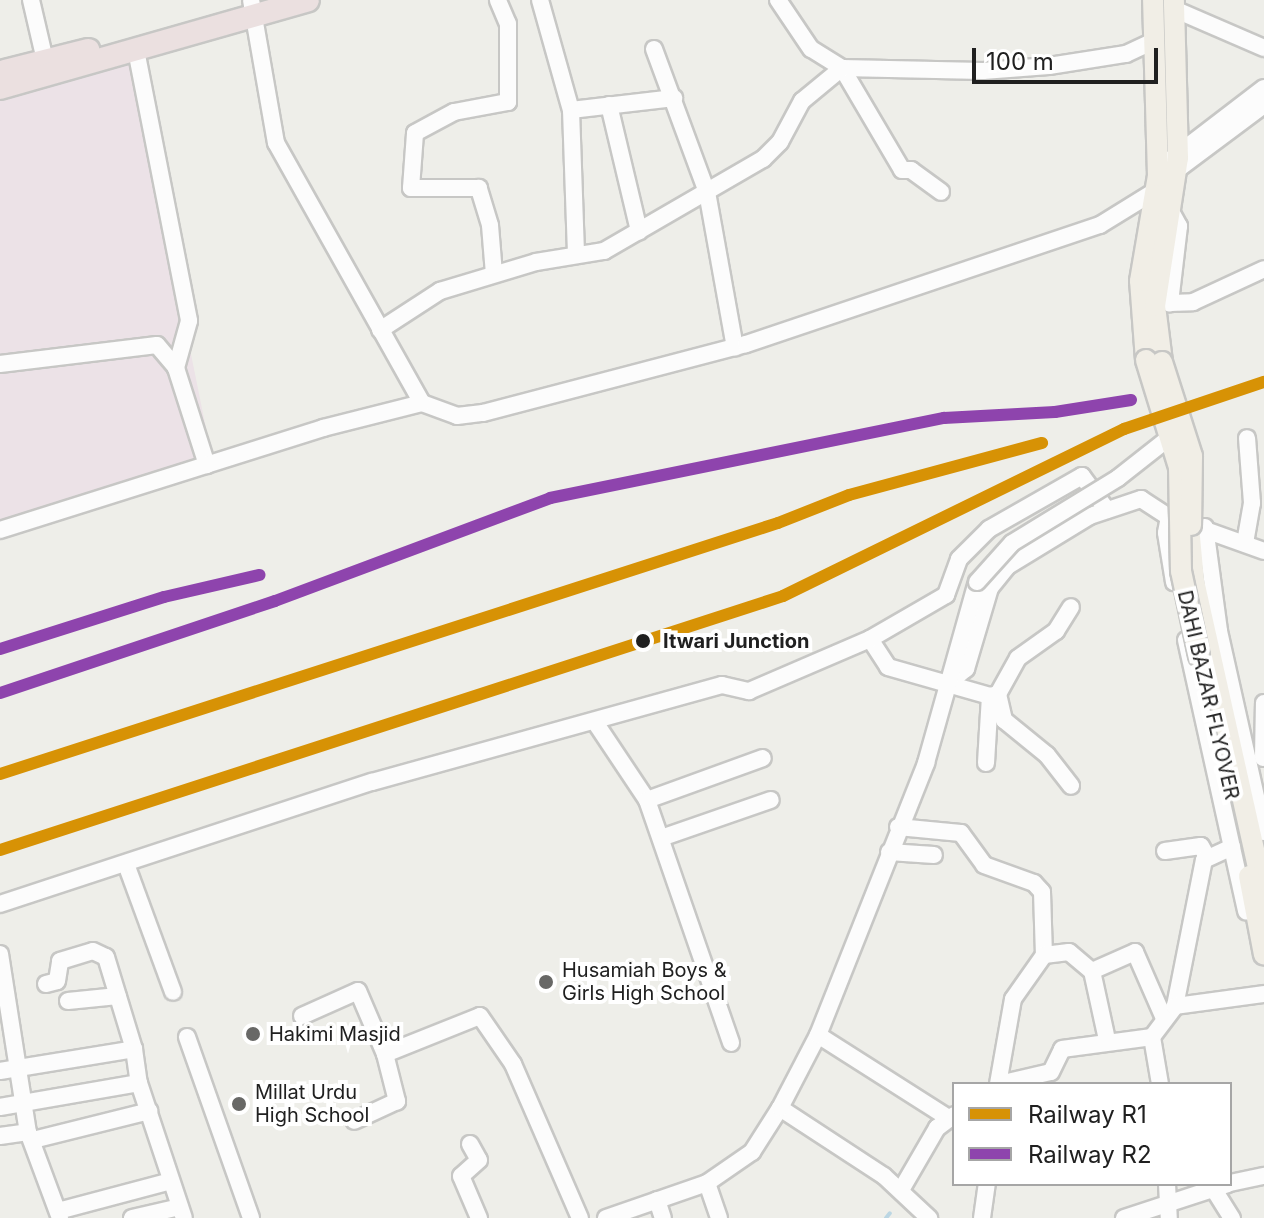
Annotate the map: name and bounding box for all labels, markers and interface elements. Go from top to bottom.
scale bar [976,32,1162,82]
text: 100 m [986,47,1054,76]
street label: DAHI BAZAR FLYOVER [1172,588,1244,802]
marker: Itwari Junction [630,628,656,654]
place label: Itwari Junction [663,629,809,653]
place label: Husamiah Boys & Girls High School [562,958,727,1005]
marker: Husamiah Boys & Girls High School [537,973,555,991]
place label: Hakimi Masjid [269,1022,401,1046]
marker: Hakimi Masjid [244,1025,262,1043]
place label: Millat Urdu High School [255,1080,369,1127]
legend [952,1082,1232,1186]
marker: Millat Urdu High School [230,1095,248,1113]
text: Railway R1 [1028,1100,1147,1129]
text: Railway R2 [1028,1140,1152,1169]

